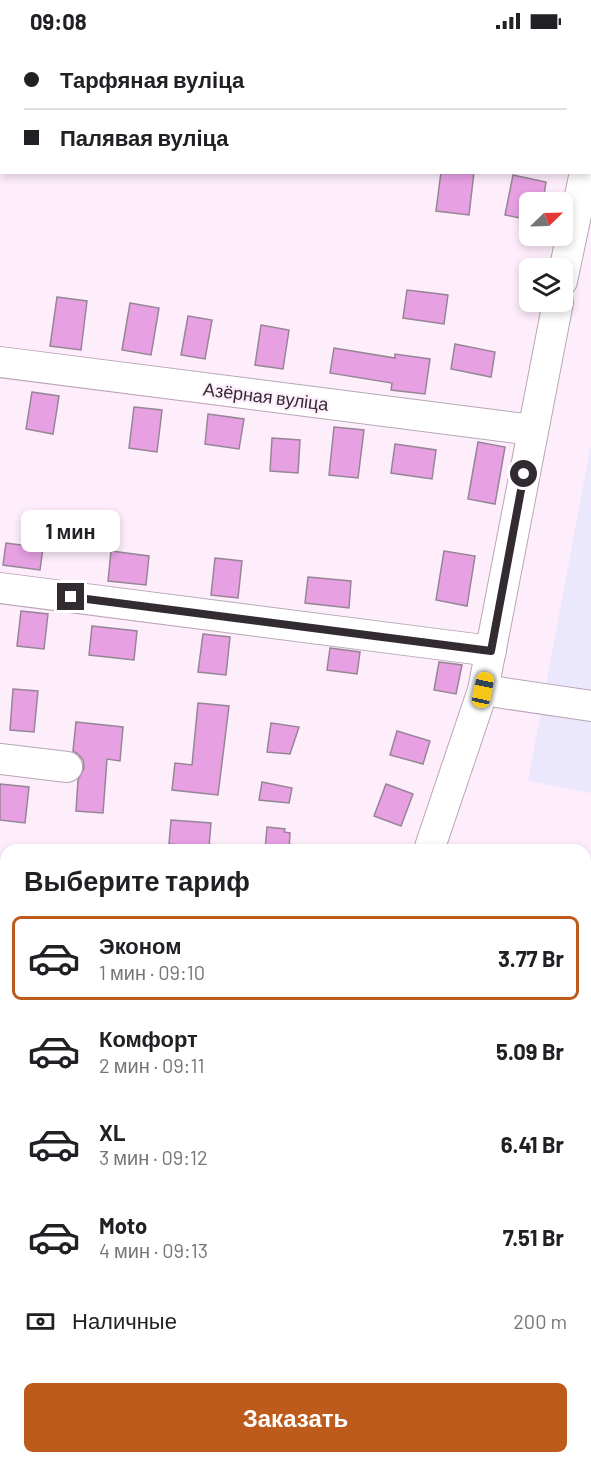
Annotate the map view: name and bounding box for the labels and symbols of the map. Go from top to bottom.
north arrow [519,192,573,246]
street label: Азёрная вуліца [202,377,331,415]
route start [510,460,537,487]
callout: 1 мин [22,510,121,552]
route end [57,583,84,610]
car [470,671,496,709]

